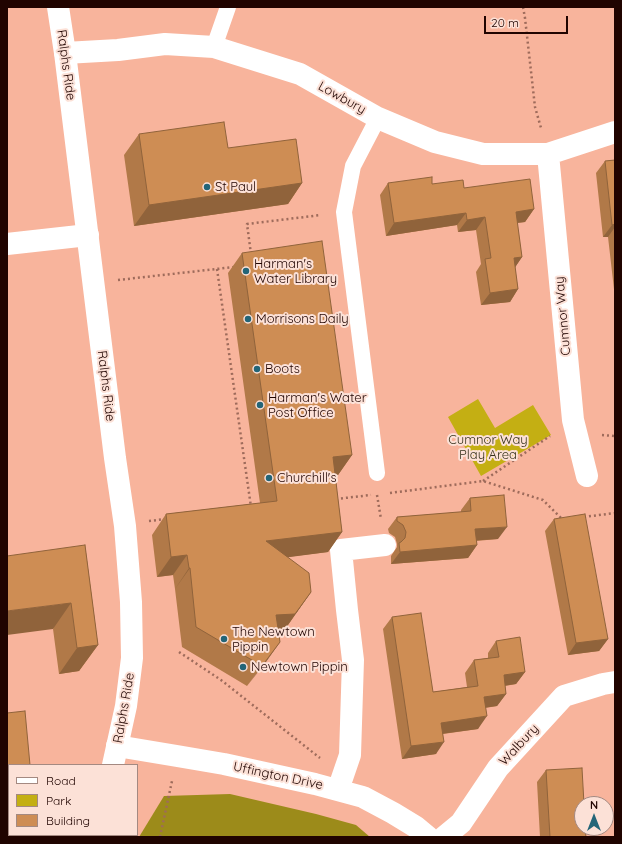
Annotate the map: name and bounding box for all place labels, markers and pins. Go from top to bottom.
place label: St Paul [215,179,256,195]
marker: St Paul [202,182,212,192]
place label: Harman's Water Library [254,256,337,287]
marker: Harman's Water Library [241,266,251,276]
place label: Morrisons Daily [256,311,349,327]
marker: Morrisons Daily [243,314,253,324]
place label: Boots [265,361,300,377]
marker: Boots [252,364,262,374]
place label: Harman's Water Post Office [268,390,367,421]
marker: Harman's Water Post Office [255,400,265,410]
place label: Churchill's [277,470,336,486]
marker: Churchill's [264,473,274,483]
place label: The Newtown Pippin [232,624,315,655]
marker: The Newtown Pippin [219,634,229,644]
place label: Newtown Pippin [251,659,348,675]
marker: Newtown Pippin [238,662,248,672]

